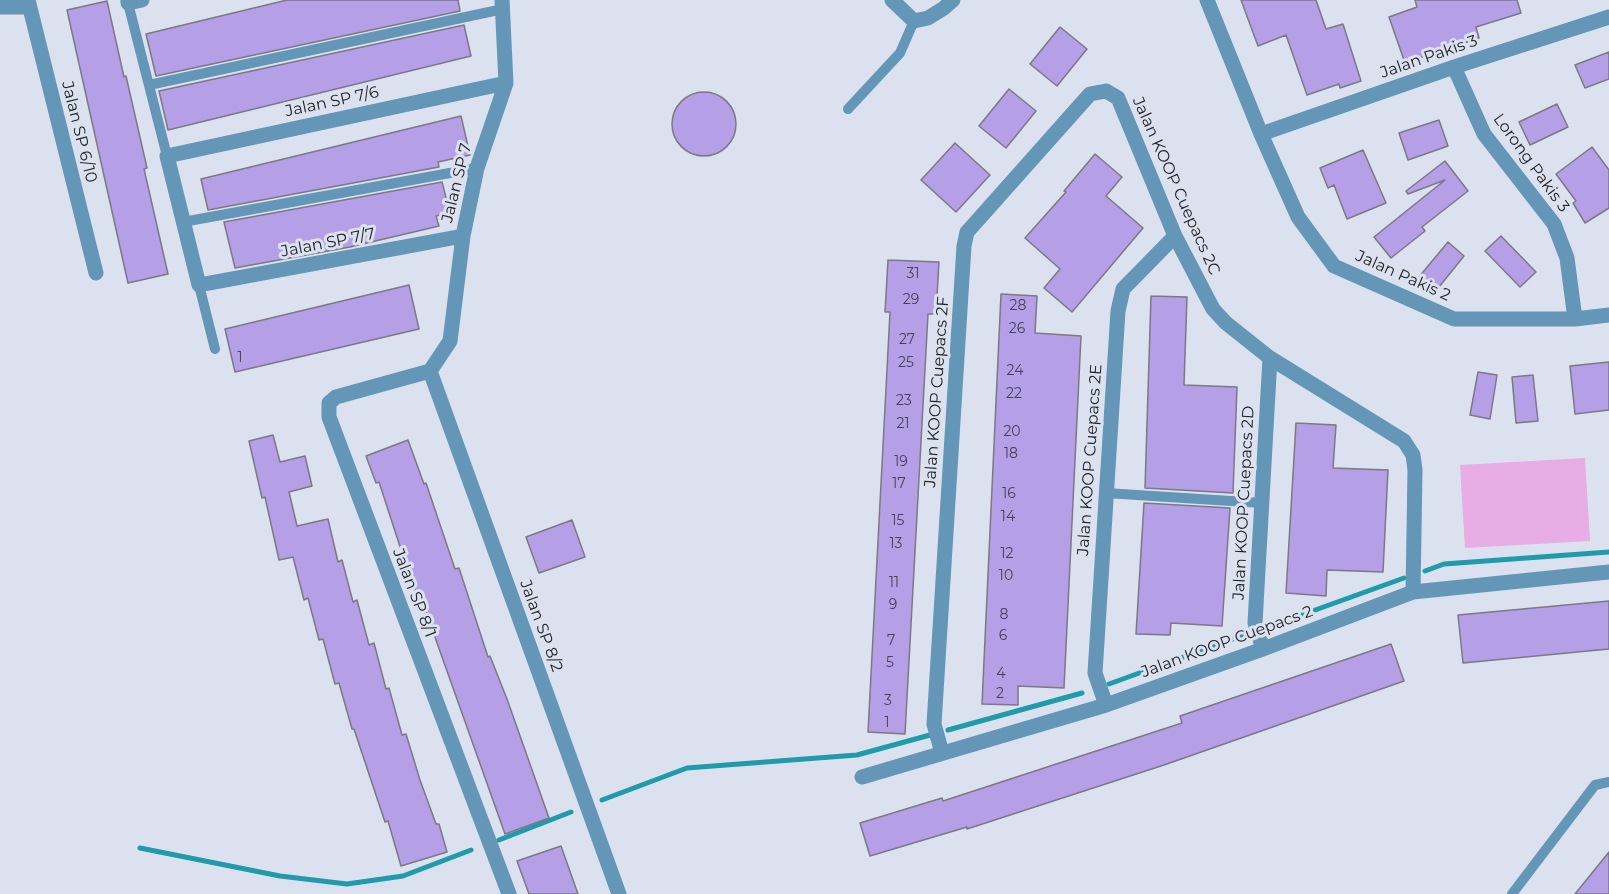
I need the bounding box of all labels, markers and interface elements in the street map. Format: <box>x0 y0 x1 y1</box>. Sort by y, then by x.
street label: Jalan Pakis 3 <box>1378 31 1480 83</box>
street label: Jalan SP 6/10 <box>57 79 101 185</box>
street label: Jalan SP 7/6 <box>283 83 381 121</box>
street label: Jalan KOOP Cuepacs 2C <box>1128 94 1224 278</box>
street label: Lorong Pakis 3 <box>1489 110 1573 216</box>
street label: Jalan SP 7 <box>438 141 476 225</box>
street label: Jalan SP 7/7 <box>279 224 377 262</box>
street label: Jalan Pakis 2 <box>1353 247 1453 305</box>
house number: 31 <box>907 266 919 282</box>
house number: 29 <box>903 292 919 308</box>
street label: Jalan KOOP Cuepacs 2F <box>921 296 953 488</box>
house number: 28 <box>1010 298 1026 314</box>
house number: 26 <box>1009 321 1025 337</box>
house number: 27 <box>899 332 915 348</box>
house number: 1 <box>237 350 243 366</box>
house number: 25 <box>898 355 914 371</box>
house number: 24 <box>1007 363 1023 379</box>
street label: Jalan KOOP Cuepacs 2E <box>1074 364 1106 556</box>
house number: 22 <box>1006 386 1022 402</box>
house number: 23 <box>896 393 912 409</box>
street label: Jalan KOOP Cuepacs 2D <box>1229 405 1259 601</box>
house number: 21 <box>896 416 910 432</box>
house number: 20 <box>1003 424 1021 440</box>
house number: 18 <box>1004 446 1018 462</box>
house number: 19 <box>894 454 908 470</box>
house number: 17 <box>892 476 906 492</box>
house number: 16 <box>1002 486 1016 502</box>
house number: 14 <box>1001 509 1015 525</box>
house number: 15 <box>892 513 904 529</box>
house number: 13 <box>890 536 902 552</box>
street label: Jalan SP 8/1 <box>388 546 440 640</box>
house number: 12 <box>1000 546 1014 562</box>
house number: 10 <box>999 568 1013 584</box>
house number: 11 <box>889 575 899 591</box>
street label: Jalan SP 8/2 <box>515 577 567 675</box>
house number: 9 <box>889 597 897 613</box>
street label: Jalan KOOP Cuepacs 2 <box>1139 602 1315 682</box>
house number: 8 <box>1000 607 1008 623</box>
house number: 6 <box>999 628 1007 644</box>
house number: 7 <box>887 633 895 649</box>
house number: 5 <box>886 655 894 671</box>
house number: 4 <box>996 666 1006 682</box>
house number: 2 <box>996 686 1004 702</box>
house number: 3 <box>884 693 892 709</box>
house number: 1 <box>884 715 890 731</box>

